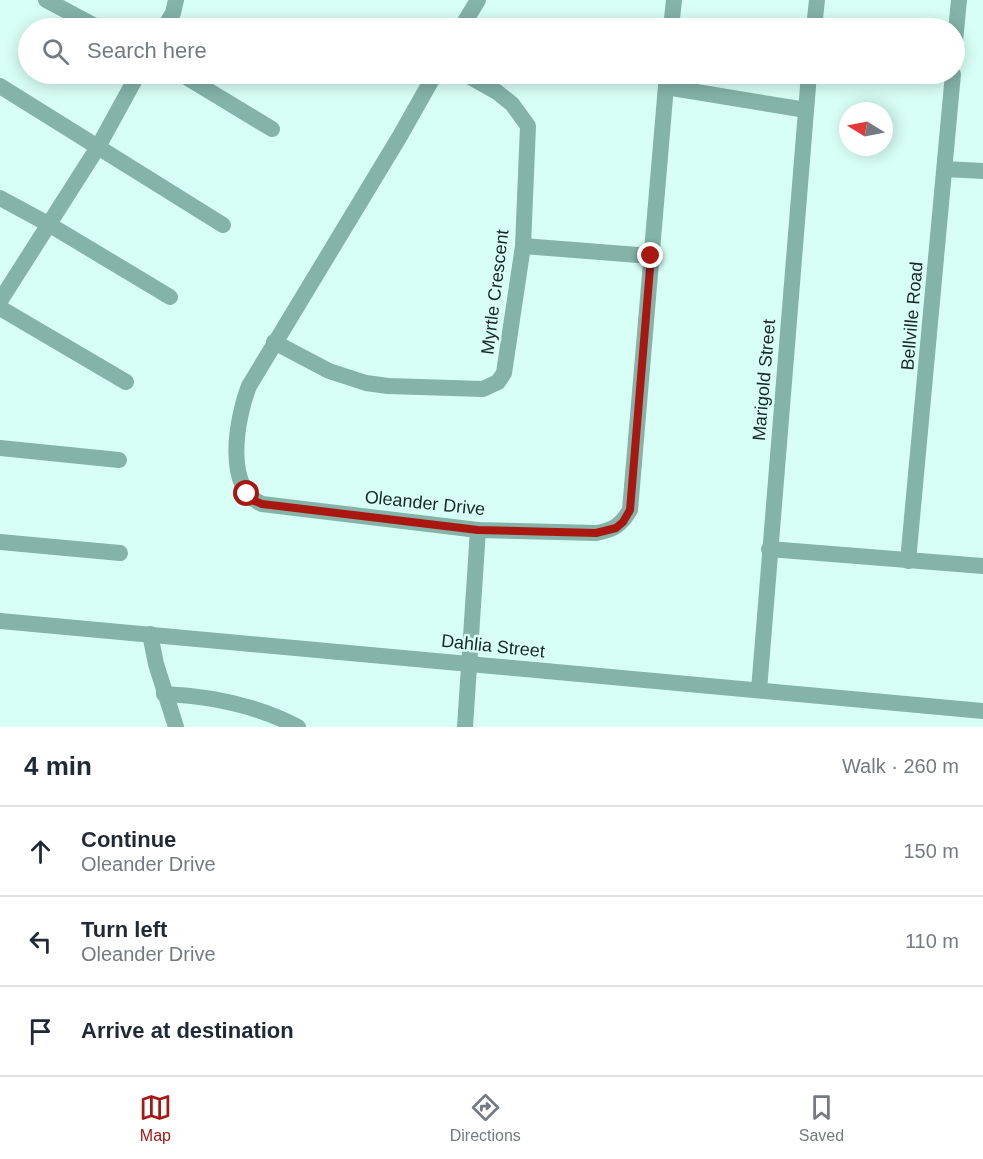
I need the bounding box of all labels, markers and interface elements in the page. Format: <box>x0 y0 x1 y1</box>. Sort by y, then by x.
search box <box>18 18 965 84</box>
icon: search <box>39 35 72 68</box>
text: Search here <box>87 38 207 63</box>
north arrow <box>839 102 893 156</box>
street label: Myrtle Crescent <box>477 228 513 356</box>
route end <box>637 242 663 268</box>
street label: Bellville Road <box>897 261 927 371</box>
street label: Marigold Street <box>749 318 779 442</box>
route start <box>233 480 259 506</box>
street label: Oleander Drive <box>364 487 486 519</box>
street label: Dahlia Street <box>440 631 546 661</box>
text: 4 min <box>24 751 92 781</box>
text: Walk · 260 m <box>842 755 959 777</box>
text: Continue <box>81 827 176 852</box>
icon: ahead <box>24 835 57 868</box>
text: 150 m <box>903 840 959 862</box>
text: Oleander Drive <box>81 853 216 875</box>
text: Turn left <box>81 917 167 942</box>
icon: left <box>24 925 57 958</box>
text: 110 m <box>905 930 959 952</box>
text: Oleander Drive <box>81 943 216 965</box>
icon: arrive <box>24 1015 57 1048</box>
text: Arrive at destination <box>81 1018 294 1043</box>
tab: Map <box>139 1091 172 1145</box>
tab: Directions <box>450 1091 521 1145</box>
tab: Saved <box>799 1091 844 1145</box>

